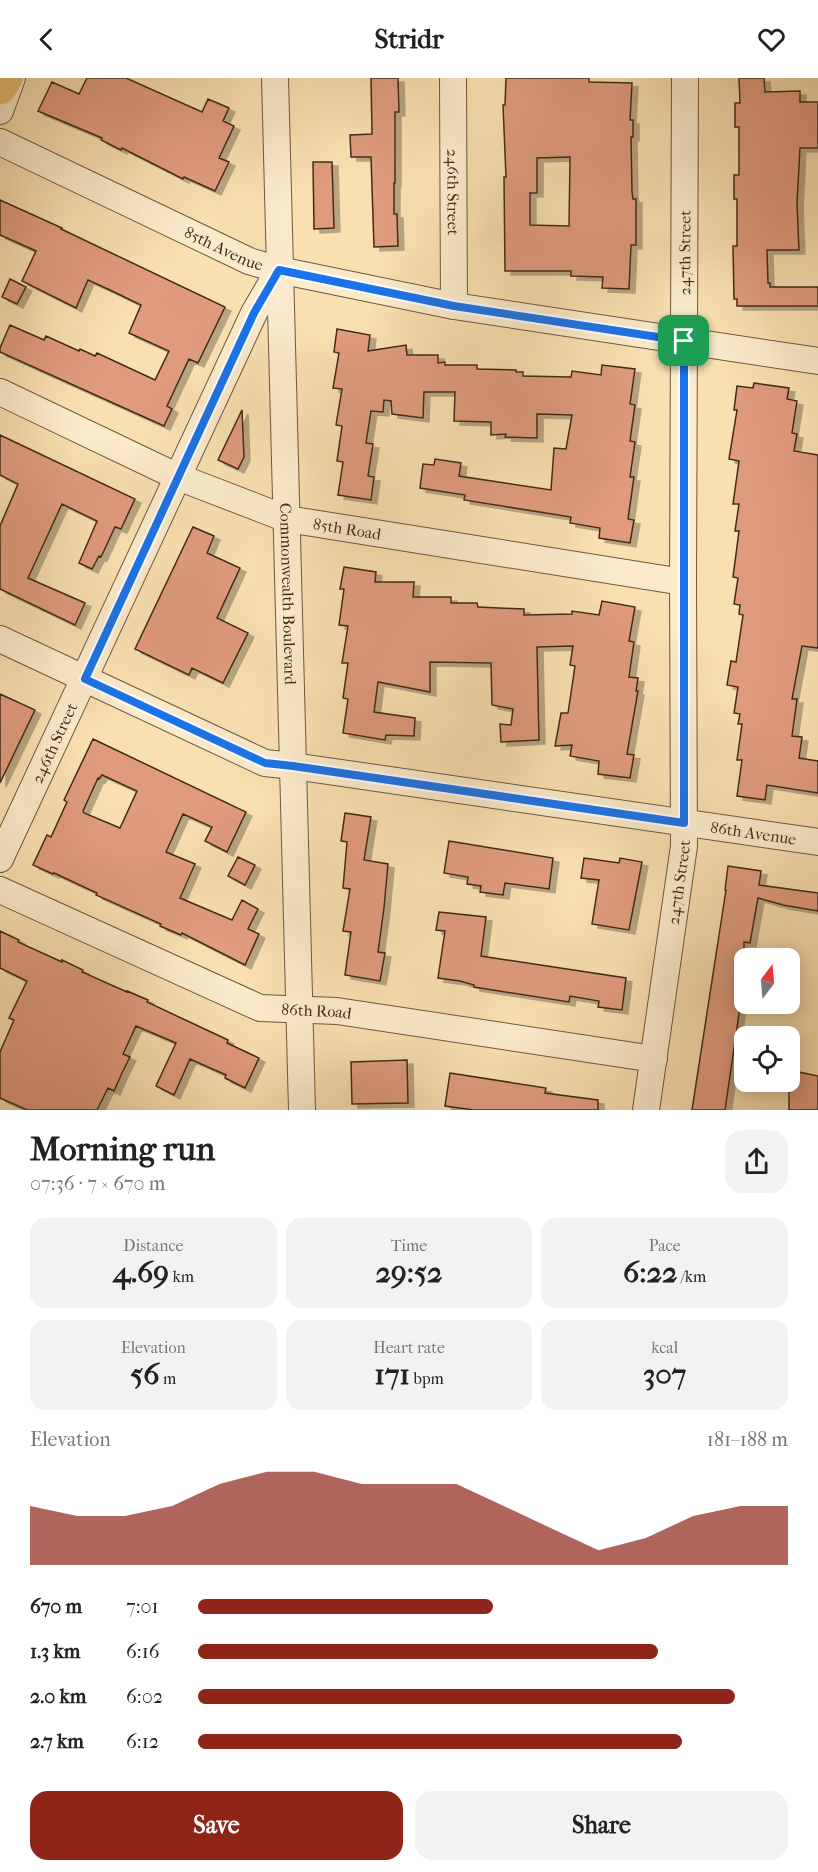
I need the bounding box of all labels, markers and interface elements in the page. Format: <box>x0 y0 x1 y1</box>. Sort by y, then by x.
icon: back <box>30 23 63 56</box>
text: Stridr <box>374 23 444 55</box>
icon: heart <box>755 23 788 56</box>
street label: 246th Street <box>444 149 463 236</box>
street label: 247th Street <box>675 210 694 295</box>
street label: 85th Avenue <box>181 222 266 274</box>
pin <box>658 315 709 366</box>
icon: arrive <box>667 324 700 357</box>
street label: Commonwealth Boulevard <box>277 503 300 685</box>
street label: 85th Road <box>312 514 383 543</box>
street label: 246th Street <box>27 699 81 786</box>
street label: 86th Avenue <box>709 817 798 848</box>
street label: 247th Street <box>663 840 693 926</box>
north arrow <box>734 948 800 1014</box>
map controls <box>734 948 800 1092</box>
street label: 86th Road <box>281 999 353 1023</box>
button: locate <box>734 1026 800 1092</box>
text: Morning run <box>30 1130 215 1169</box>
button: share <box>725 1130 788 1193</box>
text: 07:36 · 7 × 670 m <box>30 1172 165 1195</box>
text: Distance <box>123 1236 183 1255</box>
text: Time <box>391 1236 427 1255</box>
text: Pace <box>649 1236 681 1255</box>
text: 4.69 <box>113 1255 169 1290</box>
text: 29:52 <box>376 1255 442 1290</box>
text: 6:22 <box>623 1255 677 1290</box>
text: km <box>169 1267 194 1286</box>
text: /km <box>677 1267 706 1286</box>
text: Elevation <box>121 1338 186 1357</box>
text: Heart rate <box>373 1338 445 1357</box>
text: kcal <box>651 1338 678 1357</box>
text: 56 <box>130 1357 160 1392</box>
text: 171 <box>374 1357 410 1392</box>
text: 307 <box>643 1357 686 1392</box>
text: m <box>160 1369 176 1388</box>
text: bpm <box>410 1369 444 1388</box>
text: Elevation <box>30 1428 111 1451</box>
text: 181–188 m <box>707 1428 788 1451</box>
text: 670 m <box>30 1595 82 1618</box>
text: 7:01 <box>126 1595 159 1618</box>
text: 1.3 km <box>30 1640 80 1663</box>
text: 6:16 <box>126 1640 160 1663</box>
text: 2.0 km <box>30 1685 86 1708</box>
text: 6:02 <box>126 1685 163 1708</box>
text: 2.7 km <box>30 1730 84 1753</box>
text: 6:12 <box>126 1730 159 1753</box>
button: Save <box>30 1791 403 1860</box>
button: Share <box>415 1791 788 1860</box>

